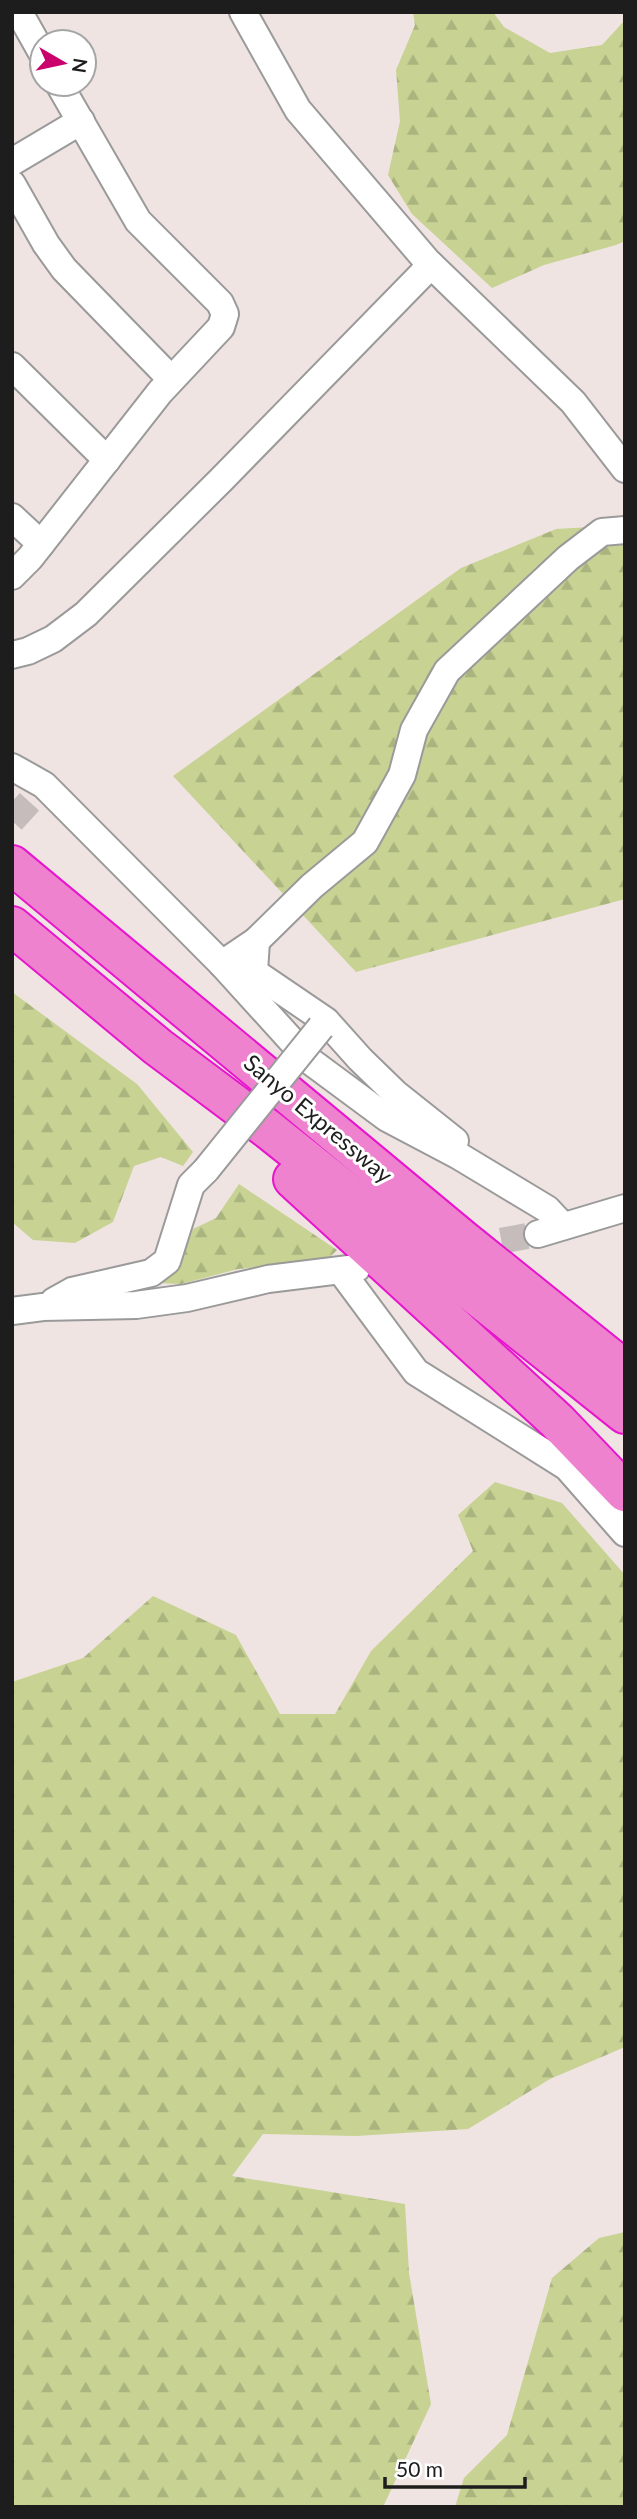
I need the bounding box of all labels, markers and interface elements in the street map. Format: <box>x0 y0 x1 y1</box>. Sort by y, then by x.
north arrow <box>28 28 98 98</box>
text: N <box>68 57 93 75</box>
street label: Sanyo Expressway <box>239 1048 399 1189</box>
scale bar <box>385 2446 525 2490</box>
text: 50 m <box>396 2456 443 2481</box>

